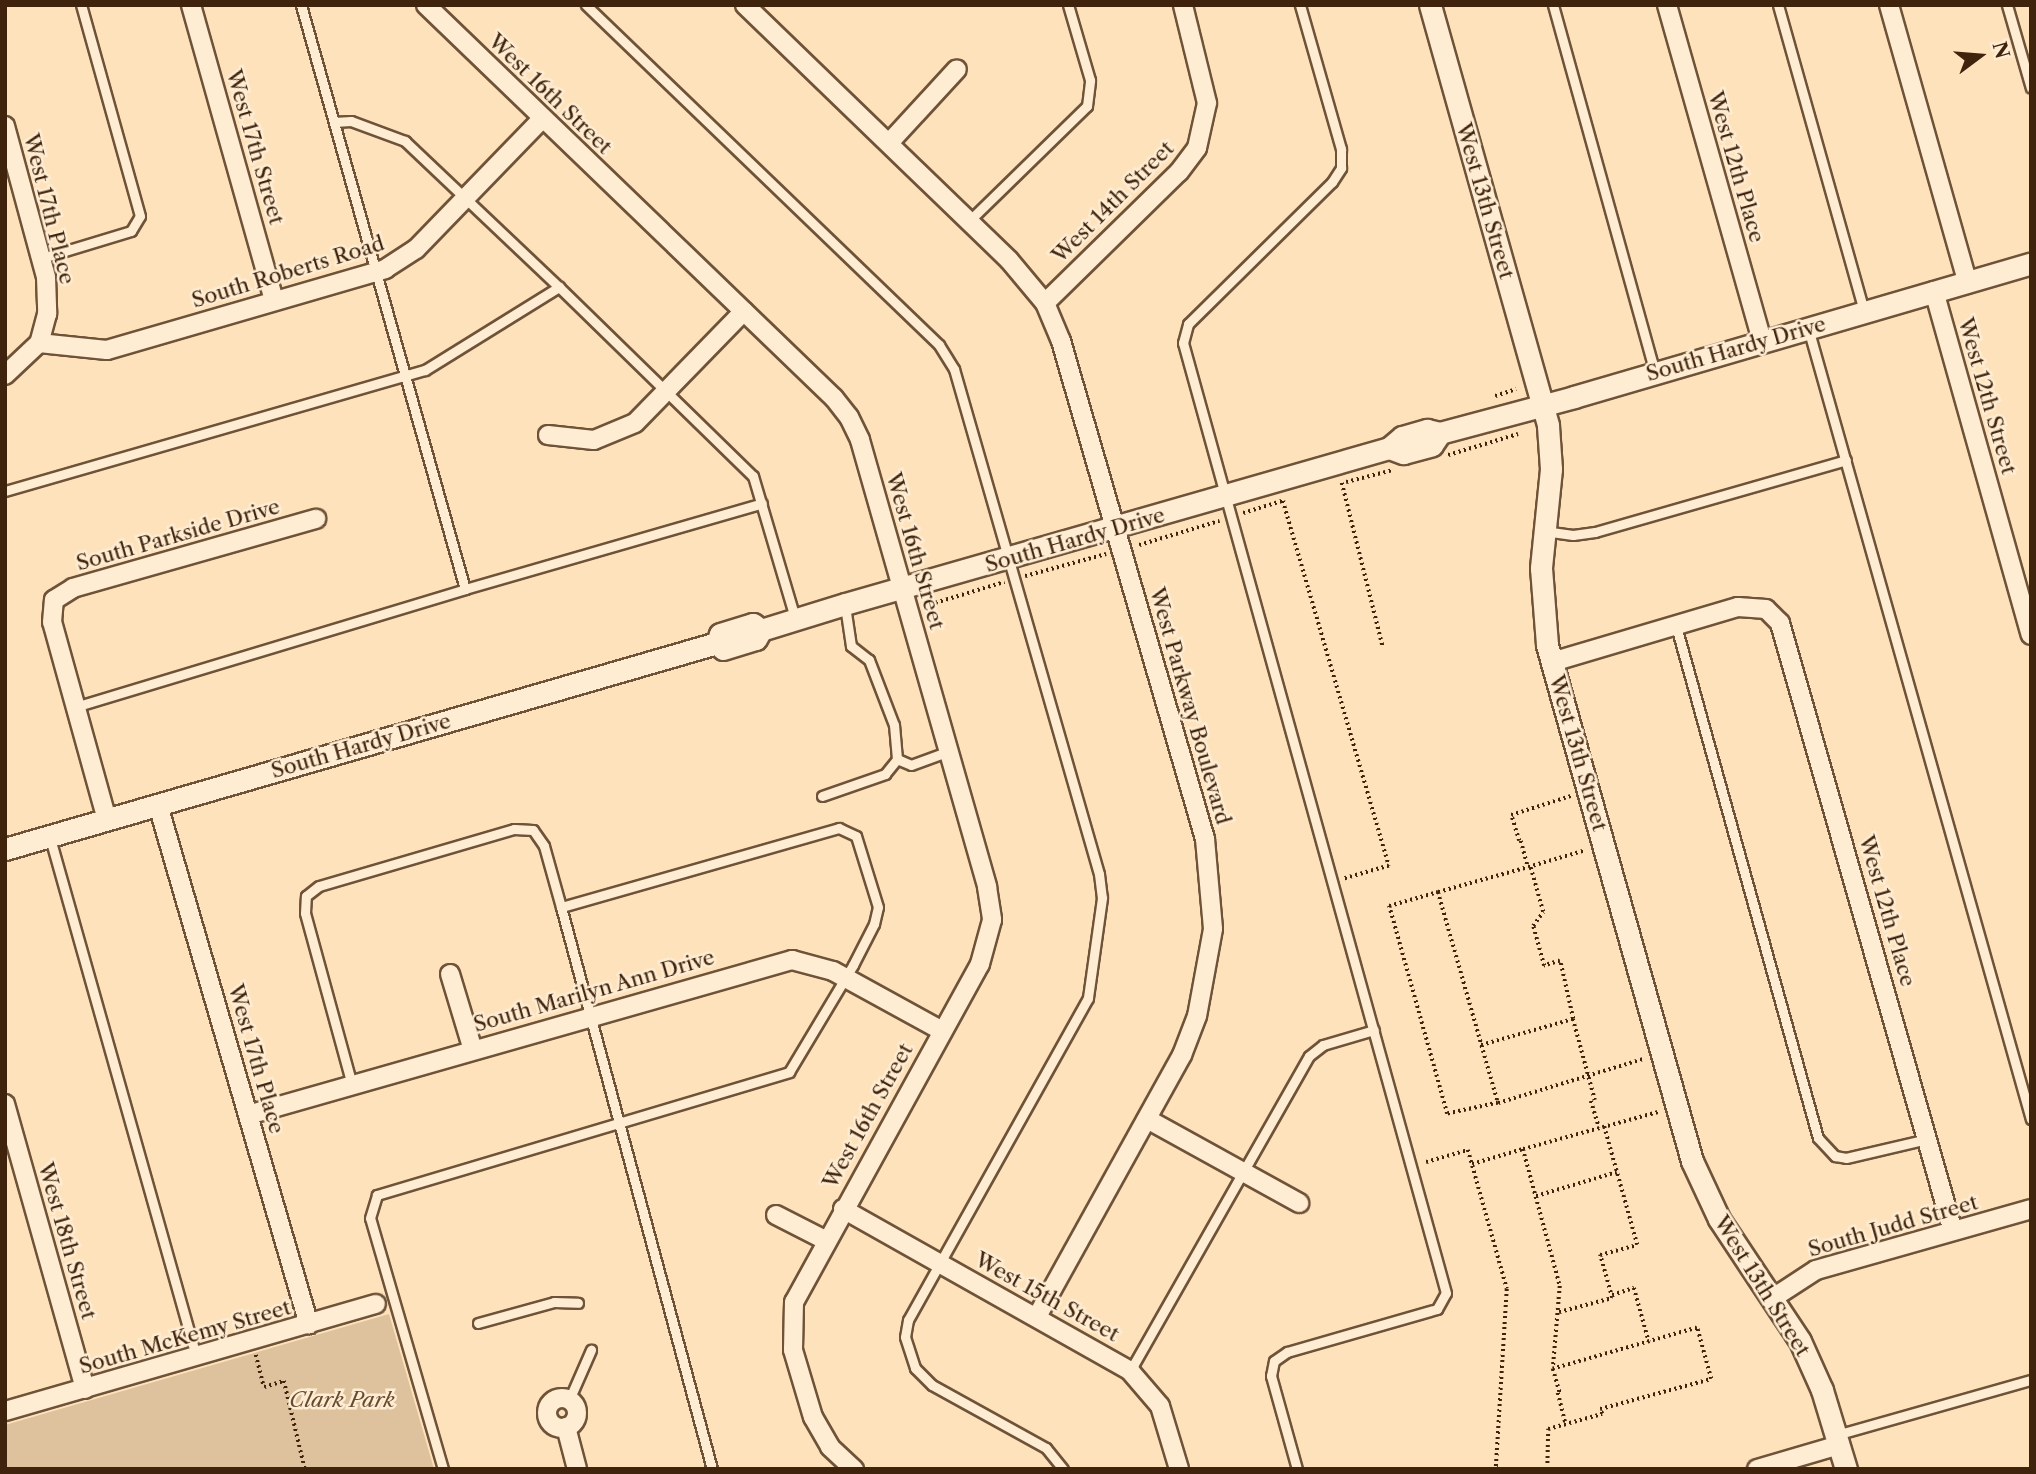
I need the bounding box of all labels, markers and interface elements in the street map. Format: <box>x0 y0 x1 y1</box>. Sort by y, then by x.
north arrow <box>1945 21 2015 91</box>
street label: West 16th Street <box>483 29 617 159</box>
text: N <box>1987 39 2014 61</box>
street label: West 17th Street <box>221 67 289 227</box>
street label: West 12th Place <box>1702 89 1770 245</box>
street label: West 13th Street <box>1451 120 1519 282</box>
street label: West 17th Place <box>18 131 80 287</box>
street label: West 14th Street <box>1047 136 1179 268</box>
street label: South Roberts Road <box>189 231 387 313</box>
street label: South Hardy Drive <box>1643 311 1829 387</box>
street label: West 12th Street <box>1953 315 2021 477</box>
street label: West 16th Street <box>881 470 949 632</box>
street label: South Parkside Drive <box>73 494 283 576</box>
street label: South Hardy Drive <box>982 502 1168 578</box>
street label: West Parkway Boulevard <box>1144 584 1236 828</box>
street label: West 13th Street <box>1544 672 1612 834</box>
street label: South Hardy Drive <box>268 708 454 784</box>
street label: West 12th Place <box>1853 833 1921 989</box>
street label: South Marilyn Ann Drive <box>470 944 718 1038</box>
street label: West 17th Place <box>223 981 289 1137</box>
street label: West 16th Street <box>818 1039 918 1193</box>
street label: West 18th Street <box>33 1160 101 1322</box>
street label: South Judd Street <box>1805 1190 1981 1262</box>
street label: West 13th Street <box>1709 1211 1815 1361</box>
street label: West 15th Street <box>971 1247 1123 1347</box>
street label: South McKemy Street <box>76 1295 294 1379</box>
park label: Clark Park <box>289 1387 395 1413</box>

